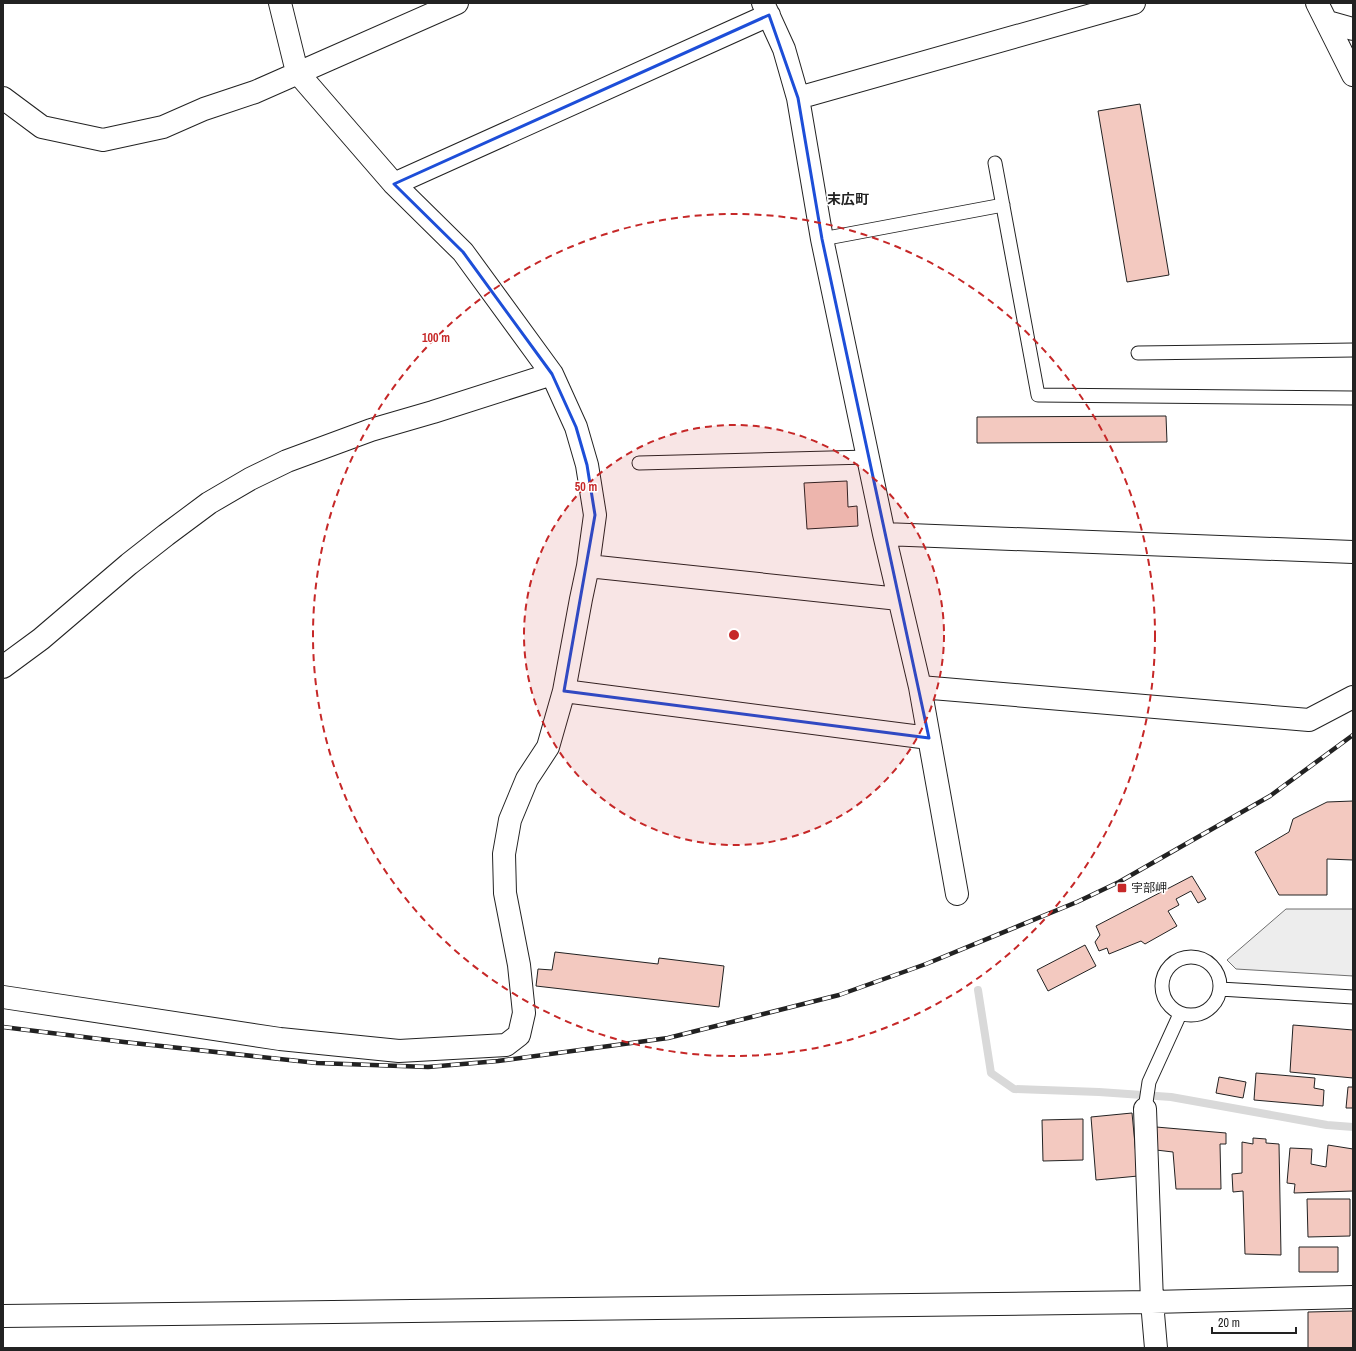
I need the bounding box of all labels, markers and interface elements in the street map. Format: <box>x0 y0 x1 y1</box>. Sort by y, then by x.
district label: 末広町 <box>827 190 869 208</box>
text: 100 m <box>422 330 450 346</box>
text: 50 m <box>575 479 597 495</box>
centre of rings <box>727 628 741 642</box>
place label: 宇部岬 <box>1131 880 1167 896</box>
marker: 宇部岬 <box>1116 882 1128 894</box>
scale bar <box>1212 1309 1296 1335</box>
text: 20 m <box>1218 1315 1240 1331</box>

